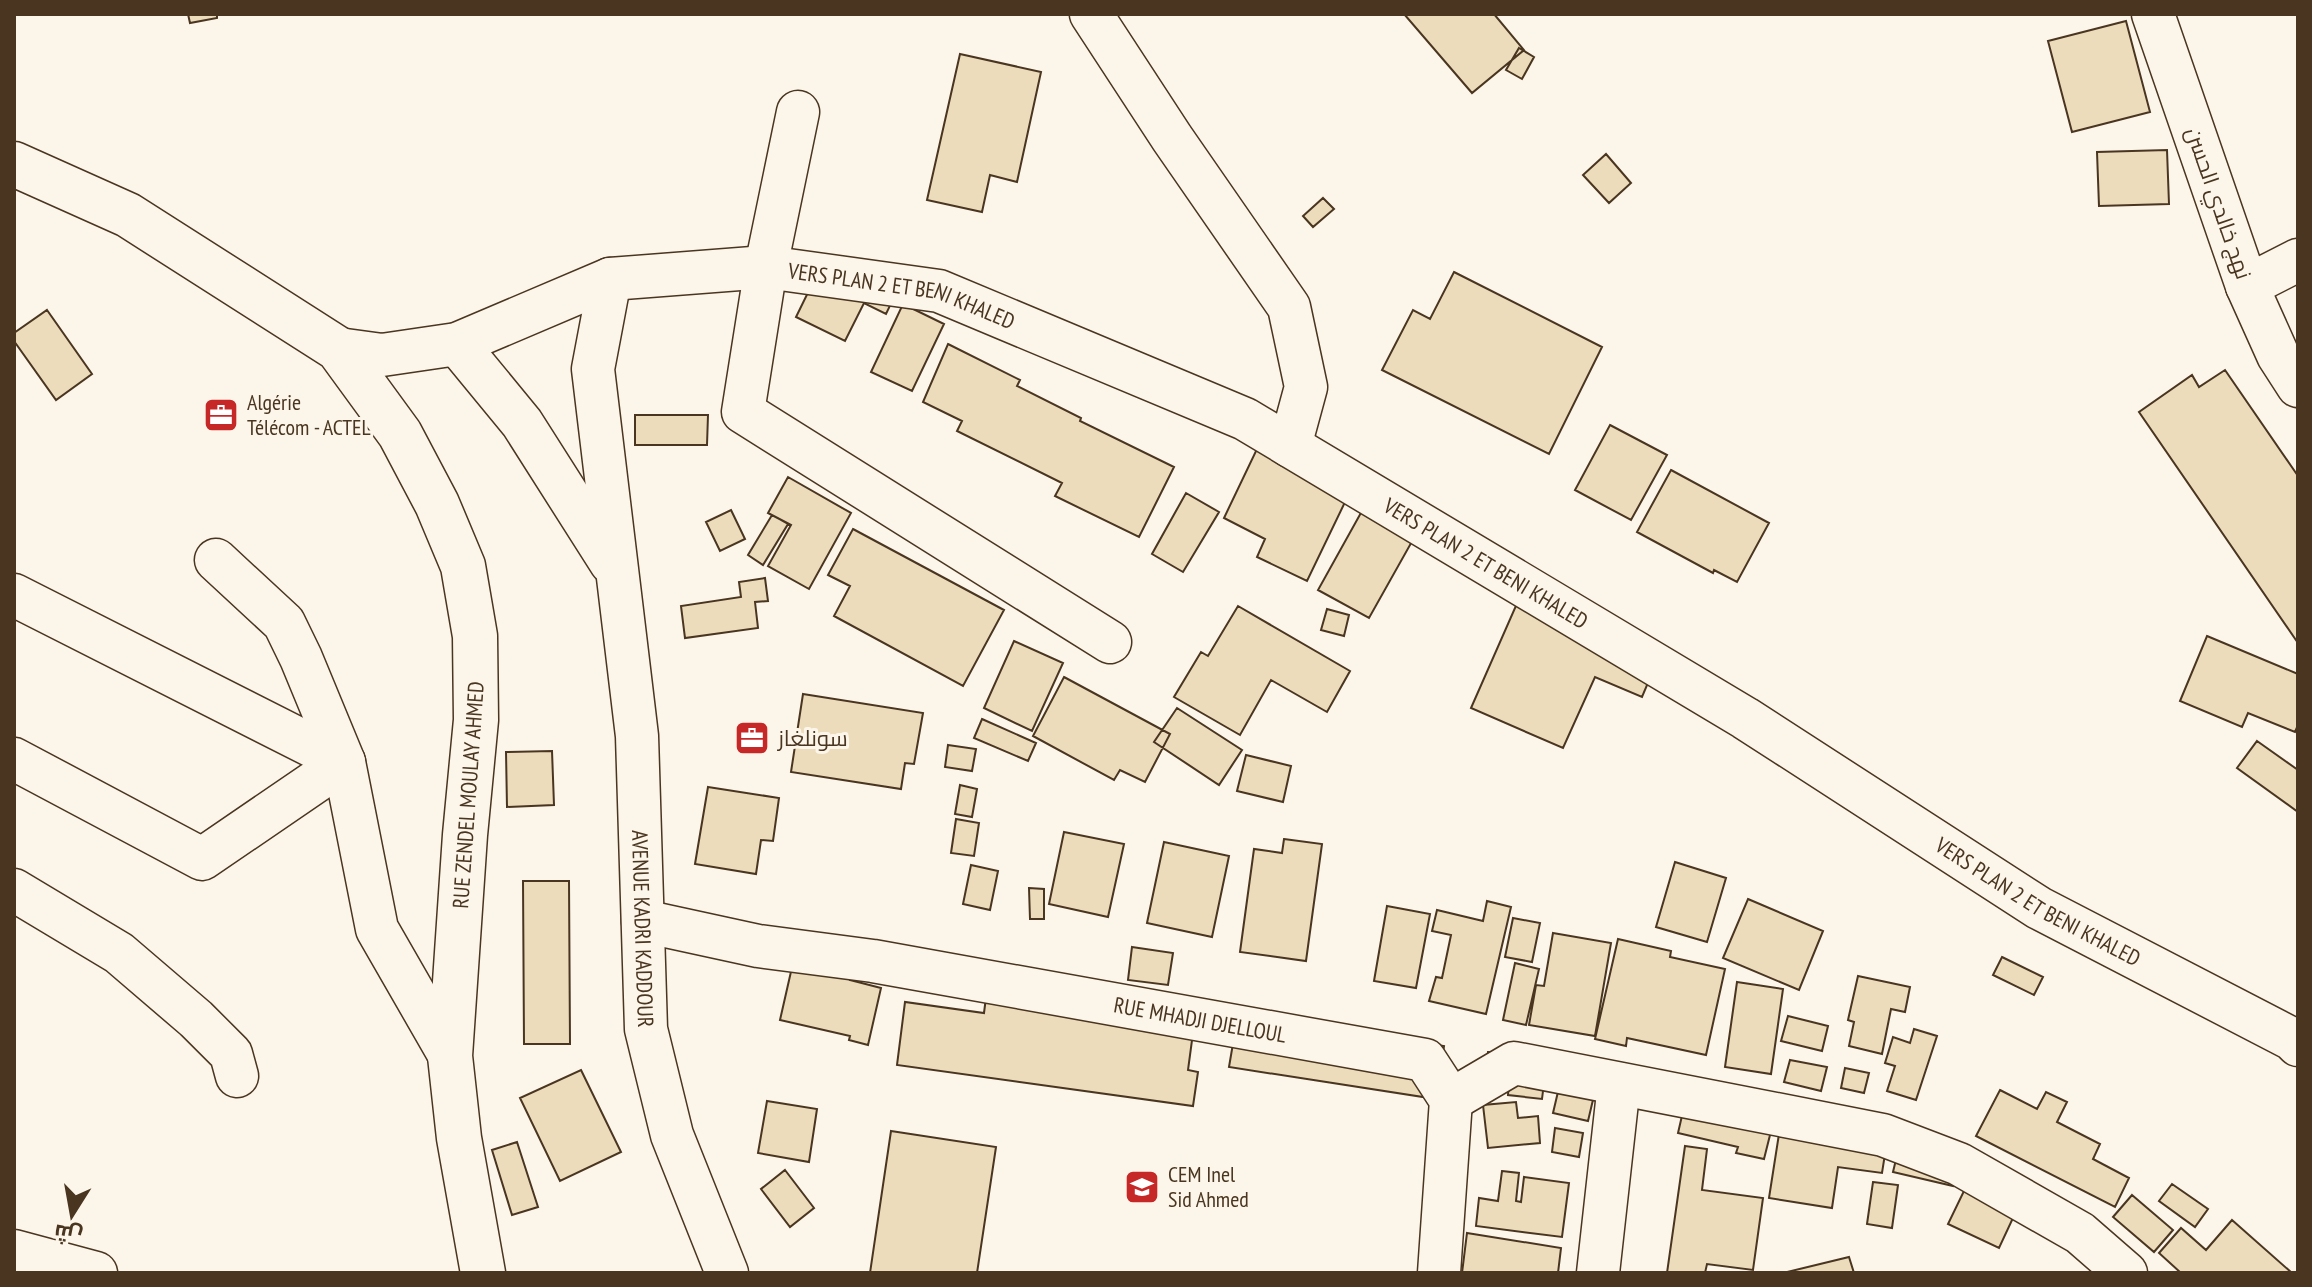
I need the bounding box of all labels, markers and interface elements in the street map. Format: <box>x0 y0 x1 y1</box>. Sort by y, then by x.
street label: نهج خالدي الحسن <box>2177 123 2258 284</box>
street label: VERS PLAN 2 ET BENI KHALED <box>785 256 1019 335</box>
place label: Algérie Télécom - ACTEL <box>247 388 371 441</box>
office icon: Algérie Télécom - ACTEL <box>202 396 240 434</box>
street label: VERS PLAN 2 ET BENI KHALED <box>1378 491 1593 635</box>
street label: RUE ZENDEL MOULAY AHMED <box>446 681 490 909</box>
office icon: سونلغاز <box>733 719 771 757</box>
place label: سونلغاز <box>776 724 848 752</box>
street label: AVENUE KADRI KADDOUR <box>626 830 660 1028</box>
street label: VERS PLAN 2 ET BENI KHALED <box>1929 830 2145 972</box>
street label: RUE MHADJI DJELLOUL <box>1112 990 1289 1049</box>
place label: CEM Inel Sid Ahmed <box>1168 1160 1249 1213</box>
school or university icon: CEM Inel Sid Ahmed <box>1123 1168 1161 1206</box>
north arrow <box>32 1175 112 1255</box>
text: ش <box>52 1218 85 1251</box>

